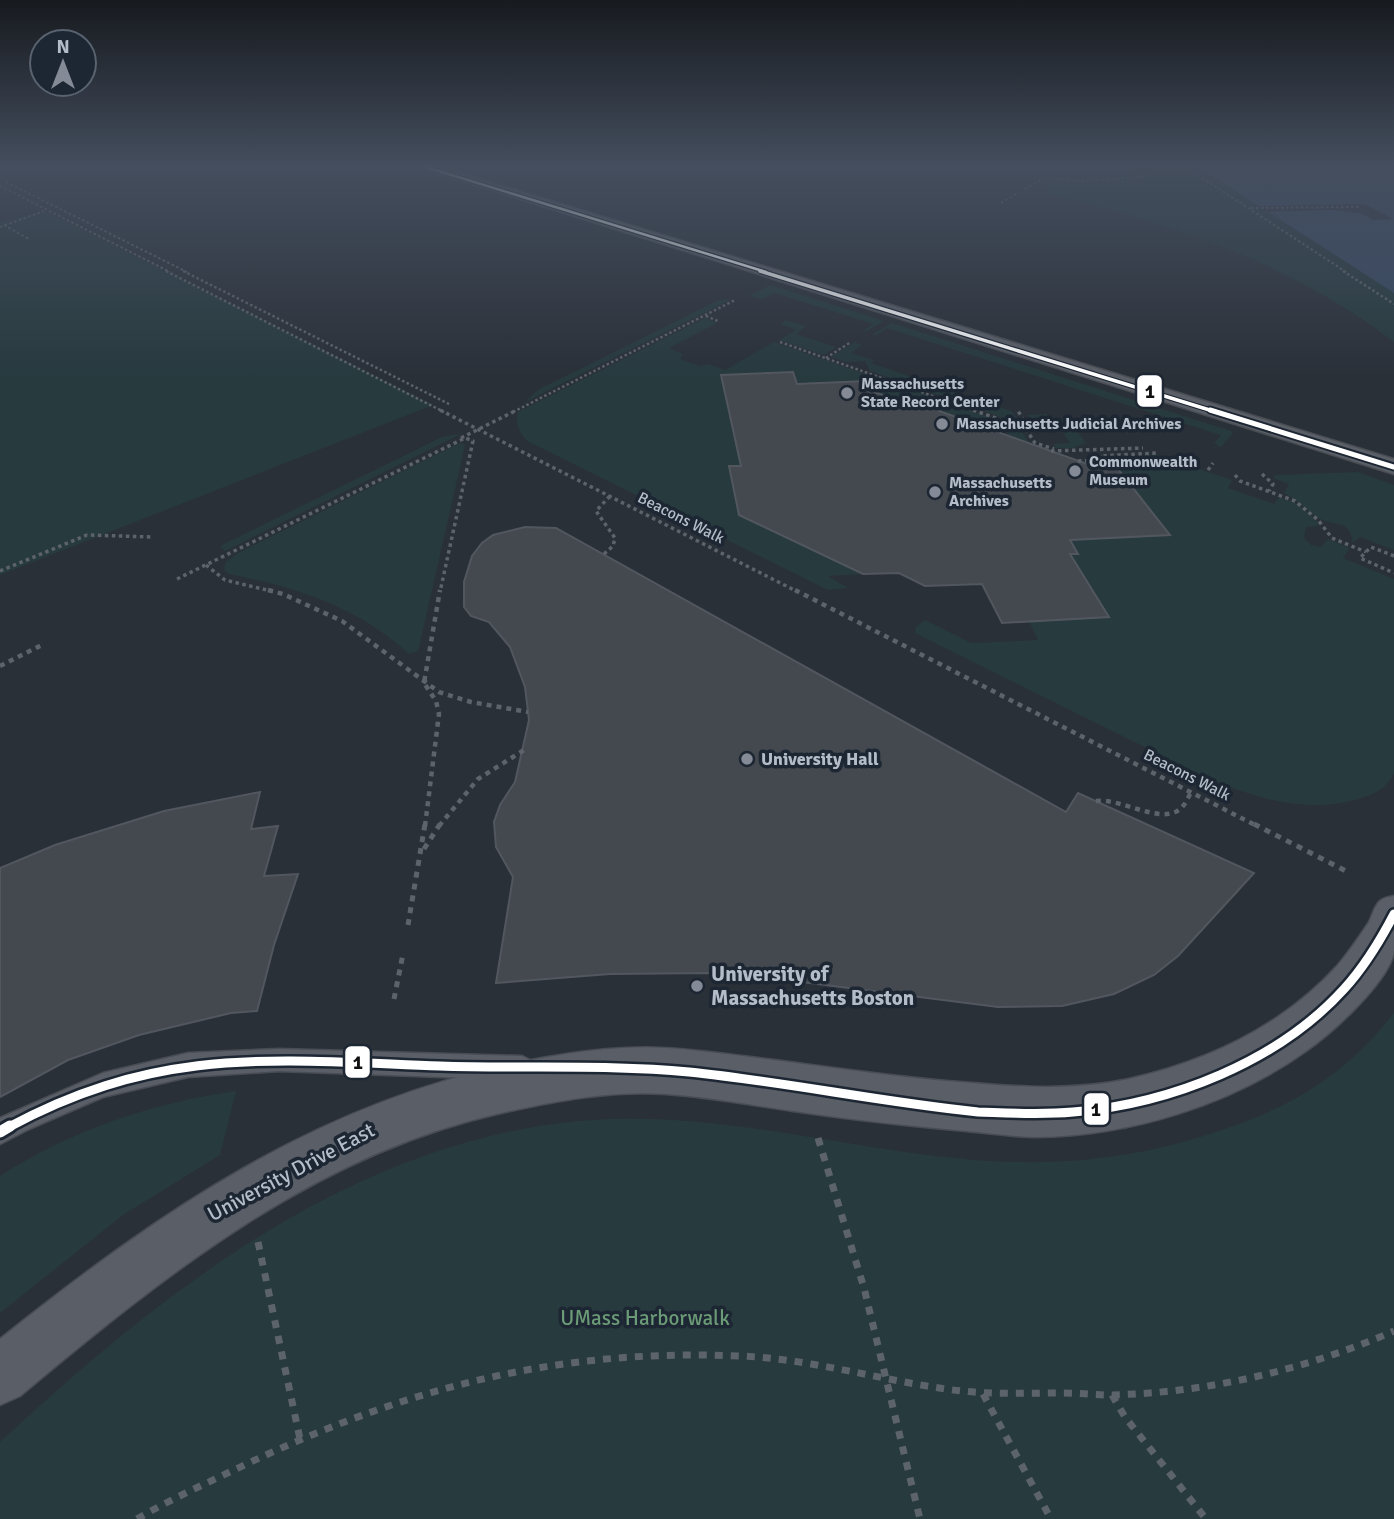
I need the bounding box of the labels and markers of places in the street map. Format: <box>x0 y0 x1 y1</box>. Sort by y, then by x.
place label: Massachusetts State Record Center <box>861 374 1000 412</box>
marker: Massachusetts State Record Center <box>839 385 855 401</box>
place label: Massachusetts Judicial Archives <box>956 414 1181 434</box>
marker: Massachusetts Judicial Archives <box>934 416 950 432</box>
place label: Commonwealth Museum <box>1089 452 1198 490</box>
marker: Commonwealth Museum <box>1067 463 1083 479</box>
place label: Massachusetts Archives <box>949 473 1052 511</box>
marker: Massachusetts Archives <box>927 484 943 500</box>
place label: University Hall <box>761 748 879 770</box>
marker: University Hall <box>739 751 755 767</box>
place label: University of Massachusetts Boston <box>711 961 914 1011</box>
marker: University of Massachusetts Boston <box>689 978 705 994</box>

